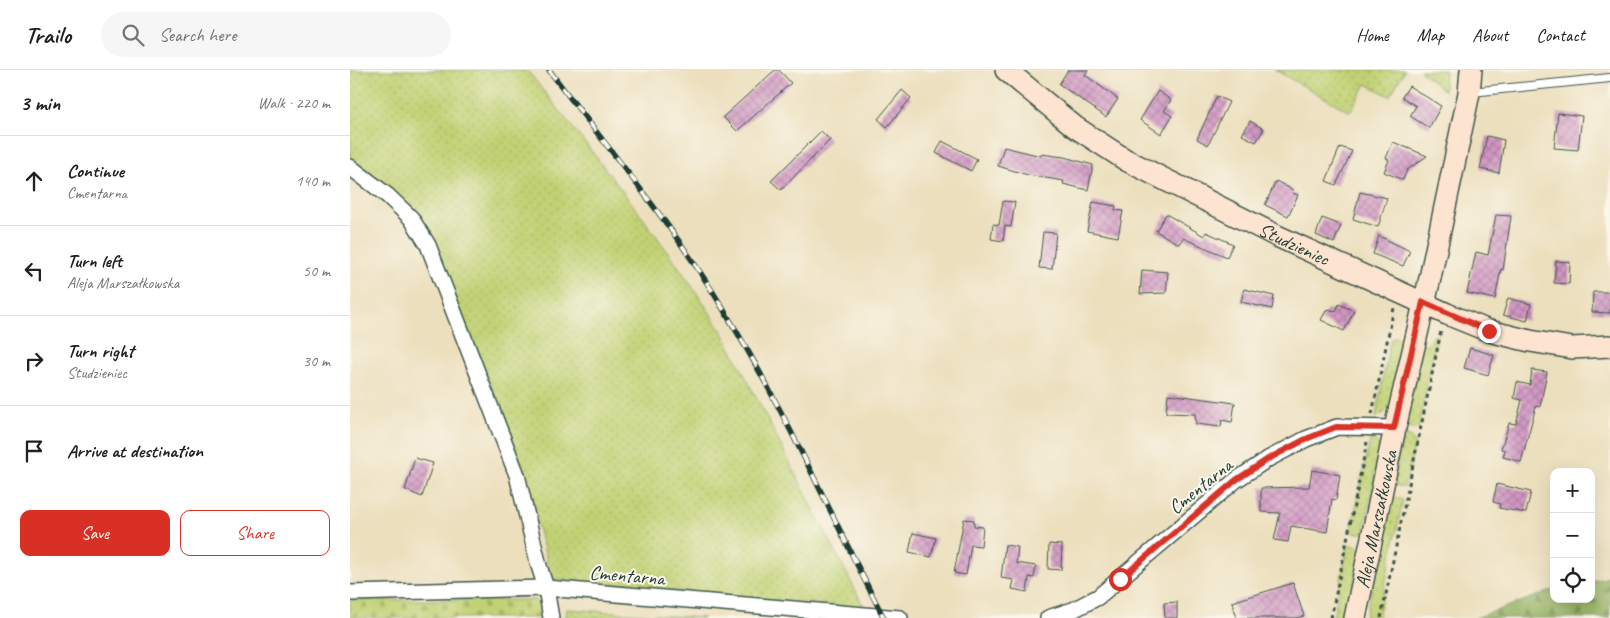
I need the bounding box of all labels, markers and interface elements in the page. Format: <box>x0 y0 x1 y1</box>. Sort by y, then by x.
search box <box>101 12 451 57</box>
text: Trailo <box>25 20 71 50</box>
icon: search <box>119 21 147 49</box>
text: Search here <box>159 23 236 47</box>
text: Home <box>1356 24 1389 46</box>
text: Map <box>1417 24 1444 46</box>
text: About <box>1472 24 1508 46</box>
text: Contact <box>1536 24 1585 46</box>
text: 3 min <box>20 90 60 116</box>
text: Walk · 220 m <box>258 93 330 113</box>
text: Continue <box>67 159 124 183</box>
icon: ahead <box>20 167 48 195</box>
text: 140 m <box>296 171 330 191</box>
text: Cmentarna <box>67 183 127 203</box>
street label: Studzieniec <box>1254 217 1334 272</box>
text: Turn left <box>67 249 122 273</box>
icon: left <box>20 257 48 285</box>
text: 50 m <box>303 261 330 281</box>
text: Aleja Marszałkowska <box>67 273 179 293</box>
route end <box>1478 320 1501 343</box>
text: Turn right <box>67 339 134 363</box>
icon: right <box>20 347 48 375</box>
text: 30 m <box>303 351 330 371</box>
text: Studzieniec <box>67 363 127 383</box>
icon: arrive <box>20 437 48 465</box>
text: Arrive at destination <box>67 439 203 463</box>
street label: Aleja Marszałkowska <box>1350 446 1403 590</box>
street label: Cmentarna <box>1163 452 1239 520</box>
map controls <box>1550 468 1595 603</box>
button: + <box>1550 468 1595 513</box>
button: Save <box>20 510 170 556</box>
button: Share <box>180 510 330 556</box>
button: − <box>1550 513 1595 558</box>
button: locate <box>1550 558 1595 603</box>
street label: Cmentarna <box>588 560 667 591</box>
route start <box>1109 568 1132 591</box>

